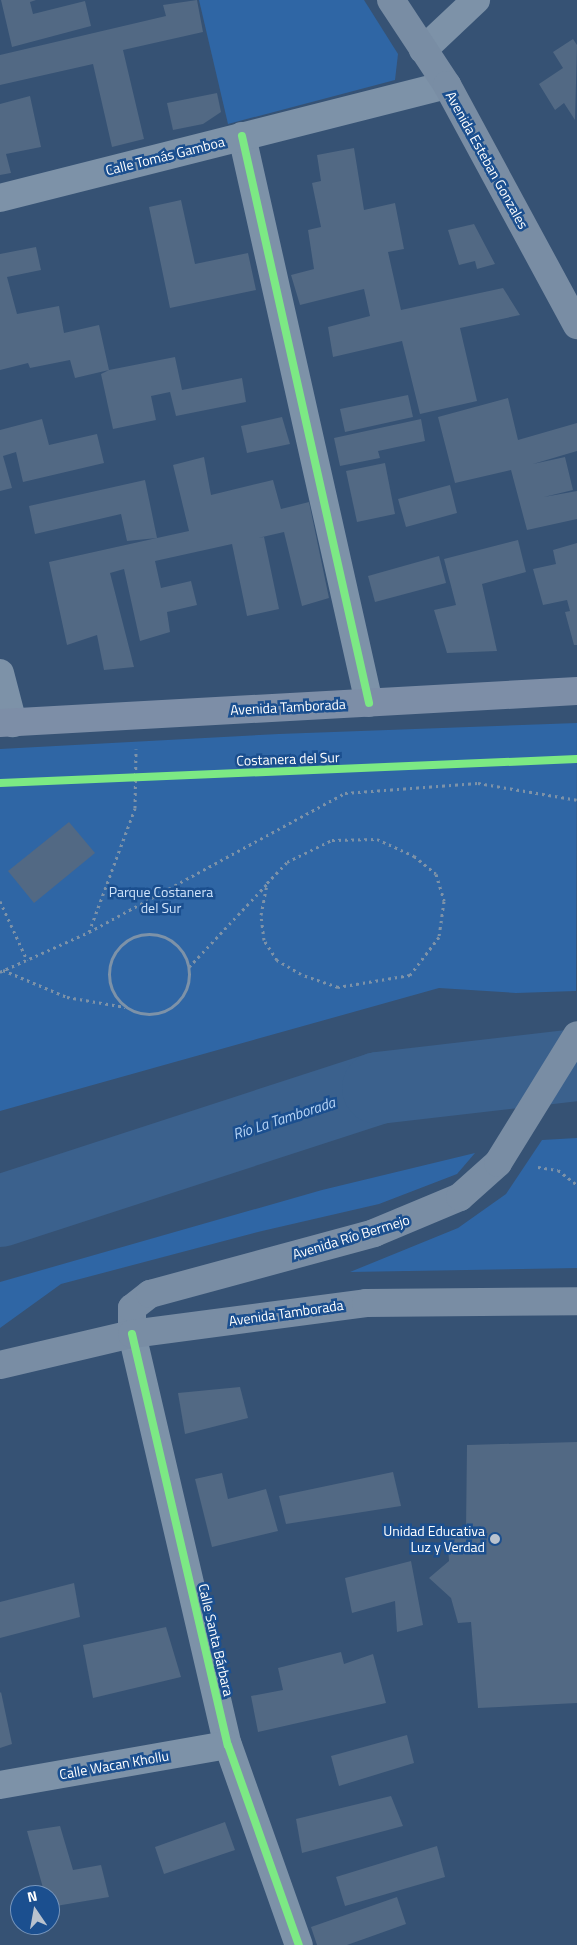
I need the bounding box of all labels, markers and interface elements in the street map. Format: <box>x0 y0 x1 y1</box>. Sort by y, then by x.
street label: Avenida Esteban Gonzales <box>442 88 532 232</box>
street label: Calle Tomás Gamboa <box>104 133 226 179</box>
street label: Avenida Tamborada <box>230 696 346 718</box>
street label: Costanera del Sur <box>236 749 340 769</box>
park label: Parque Costanera del Sur <box>109 884 213 916</box>
water label: Río La Tamborada <box>231 1093 337 1143</box>
street label: Avenida Río Bermejo <box>290 1211 412 1263</box>
street label: Avenida Tamborada <box>228 1297 344 1329</box>
place label: Unidad Educativa Luz y Verdad <box>383 1523 485 1555</box>
marker: Unidad Educativa Luz y Verdad <box>489 1533 501 1545</box>
street label: Calle Santa Bárbara <box>195 1582 237 1698</box>
street label: Calle Wacan Khollu <box>58 1747 170 1783</box>
north arrow <box>10 1885 60 1935</box>
text: N <box>25 1885 39 1907</box>

